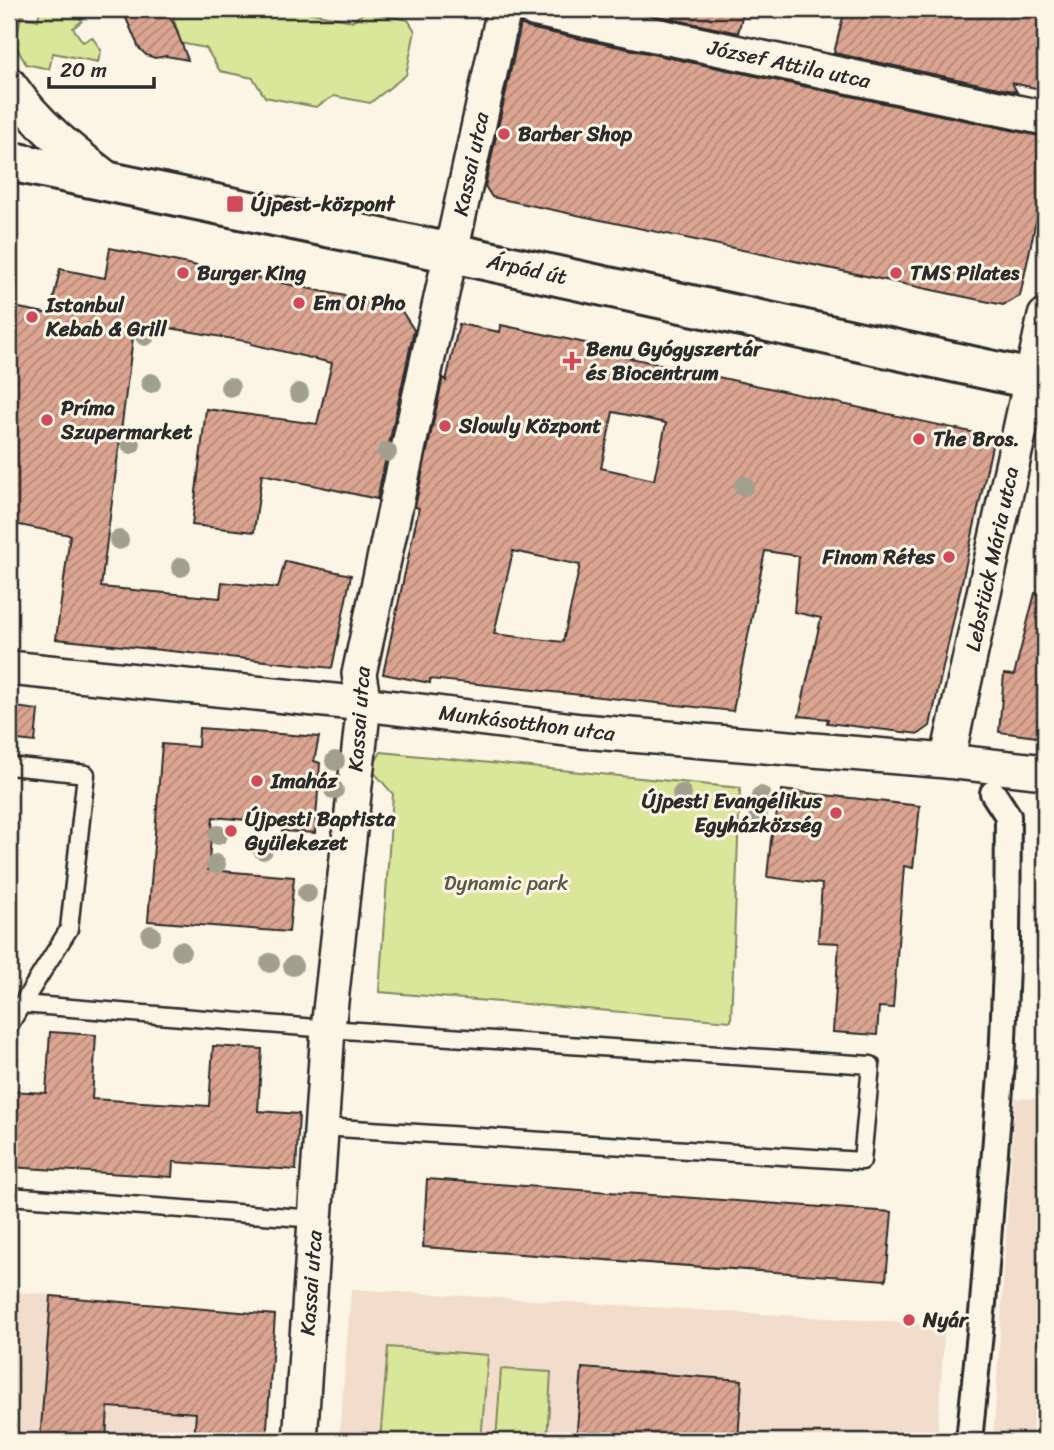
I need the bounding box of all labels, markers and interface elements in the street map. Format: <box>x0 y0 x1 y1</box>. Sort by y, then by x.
street label: József Attila utca <box>703 28 875 100</box>
scale bar <box>49 46 154 90</box>
text: 20 m <box>60 51 107 89</box>
street label: Kassai utca <box>441 108 501 219</box>
place label: Barber Shop <box>518 115 633 153</box>
marker: Barber Shop <box>496 126 512 142</box>
place label: Újpest-központ <box>251 185 396 223</box>
marker: Újpest-központ <box>225 194 245 214</box>
street label: Árpád út <box>482 242 571 296</box>
place label: Burger King <box>197 254 306 292</box>
place label: TMS Pilates <box>910 254 1020 292</box>
marker: Burger King <box>175 265 191 281</box>
marker: TMS Pilates <box>888 265 904 281</box>
place label: Em Oi Pho <box>313 284 406 322</box>
place label: Istanbul Kebab & Grill <box>45 286 168 348</box>
marker: Em Oi Pho <box>291 295 307 311</box>
marker: Istanbul Kebab & Grill <box>24 309 40 325</box>
place label: Benu Gyógyszertár és Biocentrum <box>585 330 763 392</box>
marker: Benu Gyógyszertár és Biocentrum <box>564 353 580 369</box>
place label: Príma Szupermarket <box>60 389 193 451</box>
place label: Slowly Központ <box>458 407 602 445</box>
marker: Príma Szupermarket <box>39 412 55 428</box>
marker: Slowly Központ <box>437 418 453 434</box>
place label: The Bros. <box>933 420 1020 458</box>
marker: The Bros. <box>911 431 927 447</box>
street label: Lebstück Mária utca <box>954 463 1030 655</box>
place label: Finom Rétes <box>821 538 936 576</box>
marker: Finom Rétes <box>941 549 957 565</box>
street label: Kassai utca <box>336 665 382 773</box>
street label: Munkásotthon utca <box>437 693 618 753</box>
place label: Imaház <box>270 762 339 800</box>
marker: Imaház <box>249 773 265 789</box>
place label: Újpesti Evangélikus Egyházközség <box>642 782 823 844</box>
place label: Újpesti Baptista Gyülekezet <box>244 800 397 862</box>
marker: Újpesti Evangélikus Egyházközség <box>828 805 844 821</box>
marker: Újpesti Baptista Gyülekezet <box>223 823 239 839</box>
park label: Dynamic park <box>444 864 569 902</box>
street label: Kassai utca <box>288 1229 334 1337</box>
place label: Nyár <box>922 1301 970 1339</box>
marker: Nyár <box>901 1312 917 1328</box>

